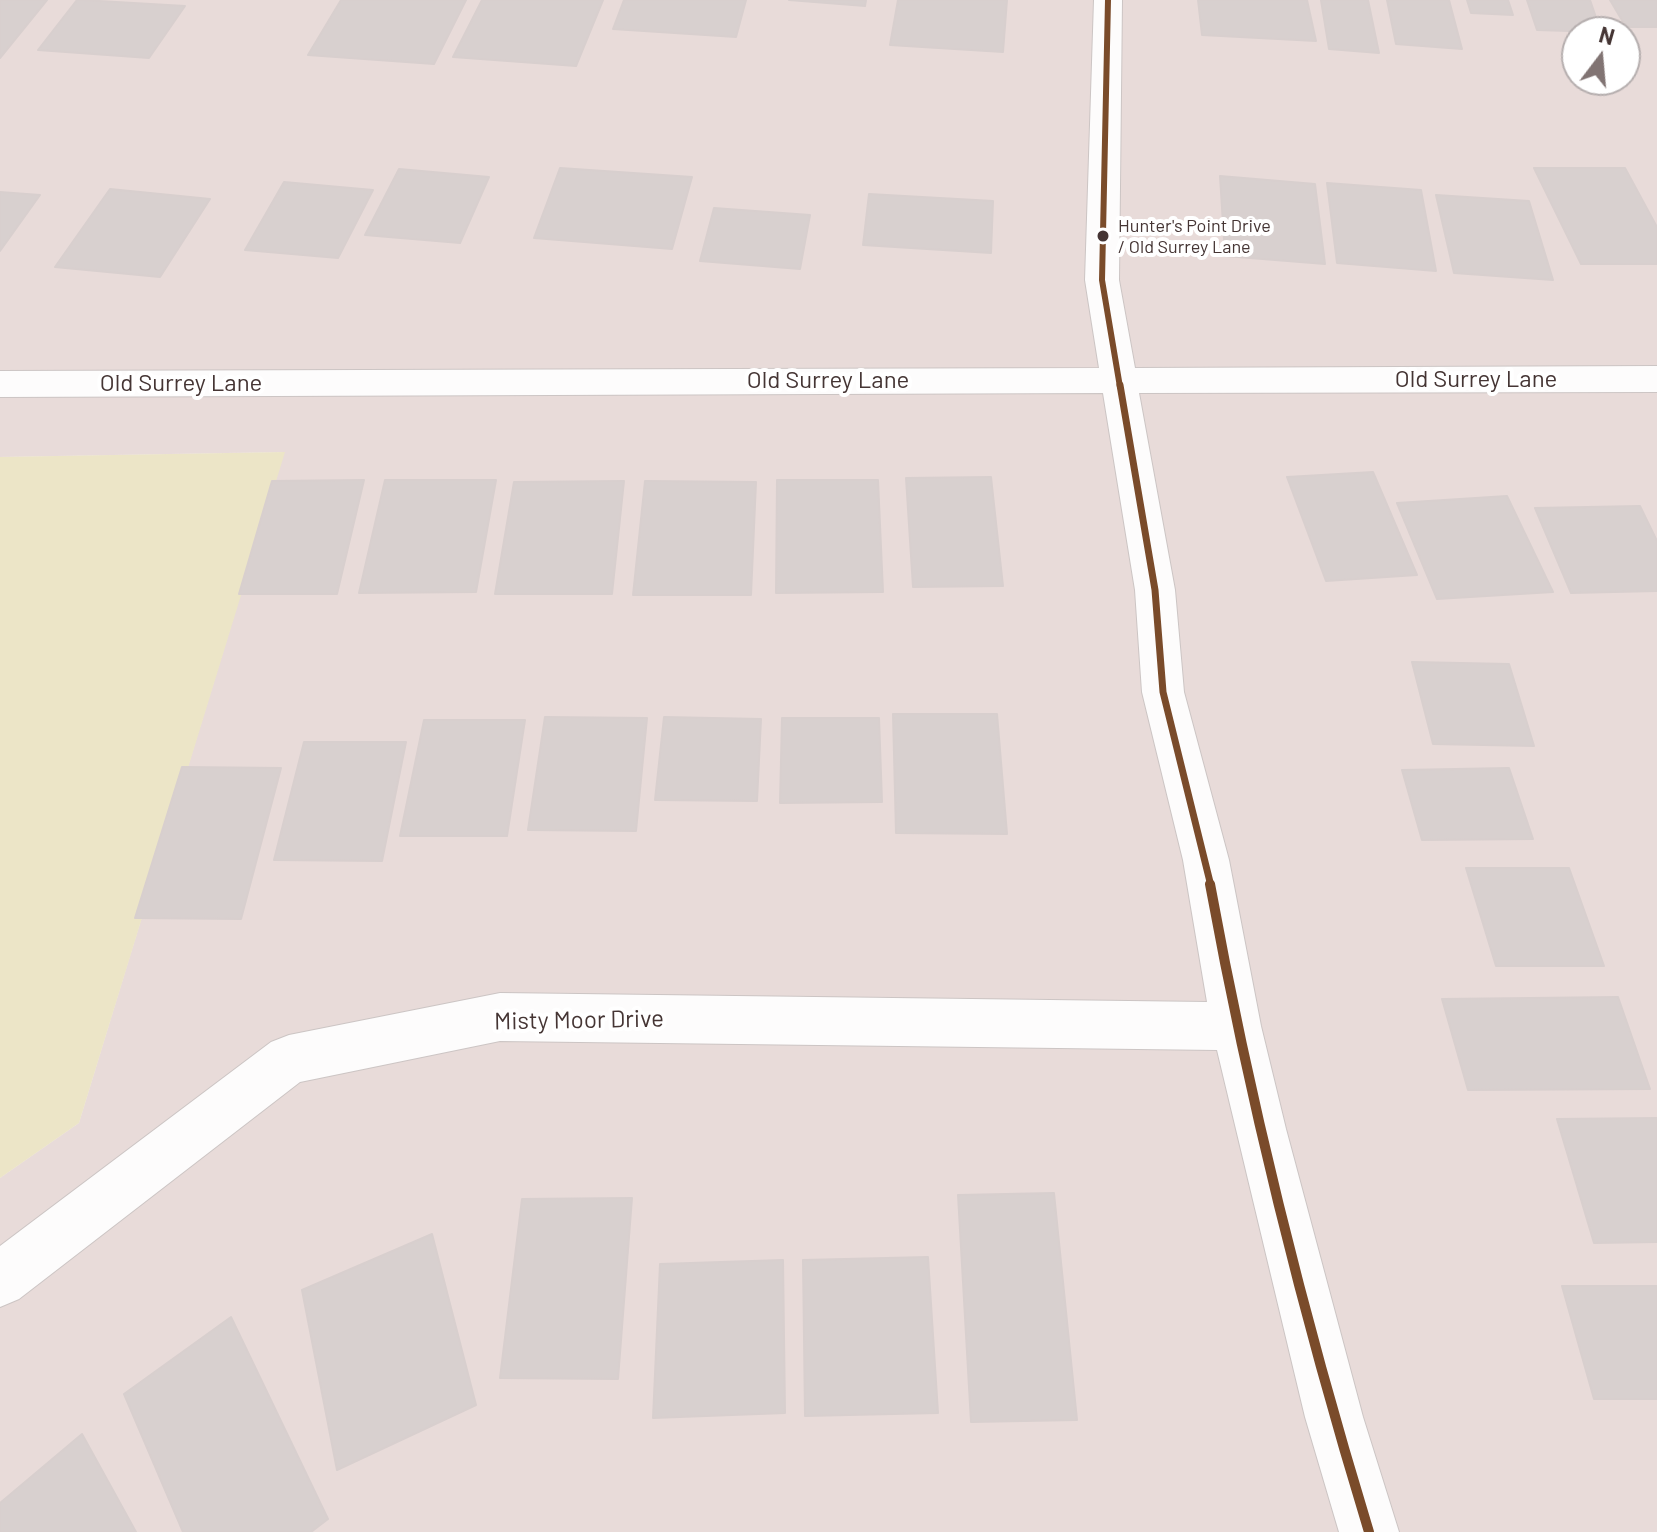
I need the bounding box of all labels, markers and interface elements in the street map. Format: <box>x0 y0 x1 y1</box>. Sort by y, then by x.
north arrow <box>1561 16 1641 96</box>
text: N <box>1596 20 1618 49</box>
place label: Hunter's Point Drive / Old Surrey Lane <box>1118 215 1271 258</box>
marker: Hunter's Point Drive / Old Surrey Lane <box>1095 228 1111 244</box>
street label: Old Surrey Lane <box>1395 365 1557 393</box>
street label: Old Surrey Lane <box>747 366 909 394</box>
street label: Old Surrey Lane <box>100 369 262 397</box>
street label: Misty Moor Drive <box>494 1004 664 1036</box>

